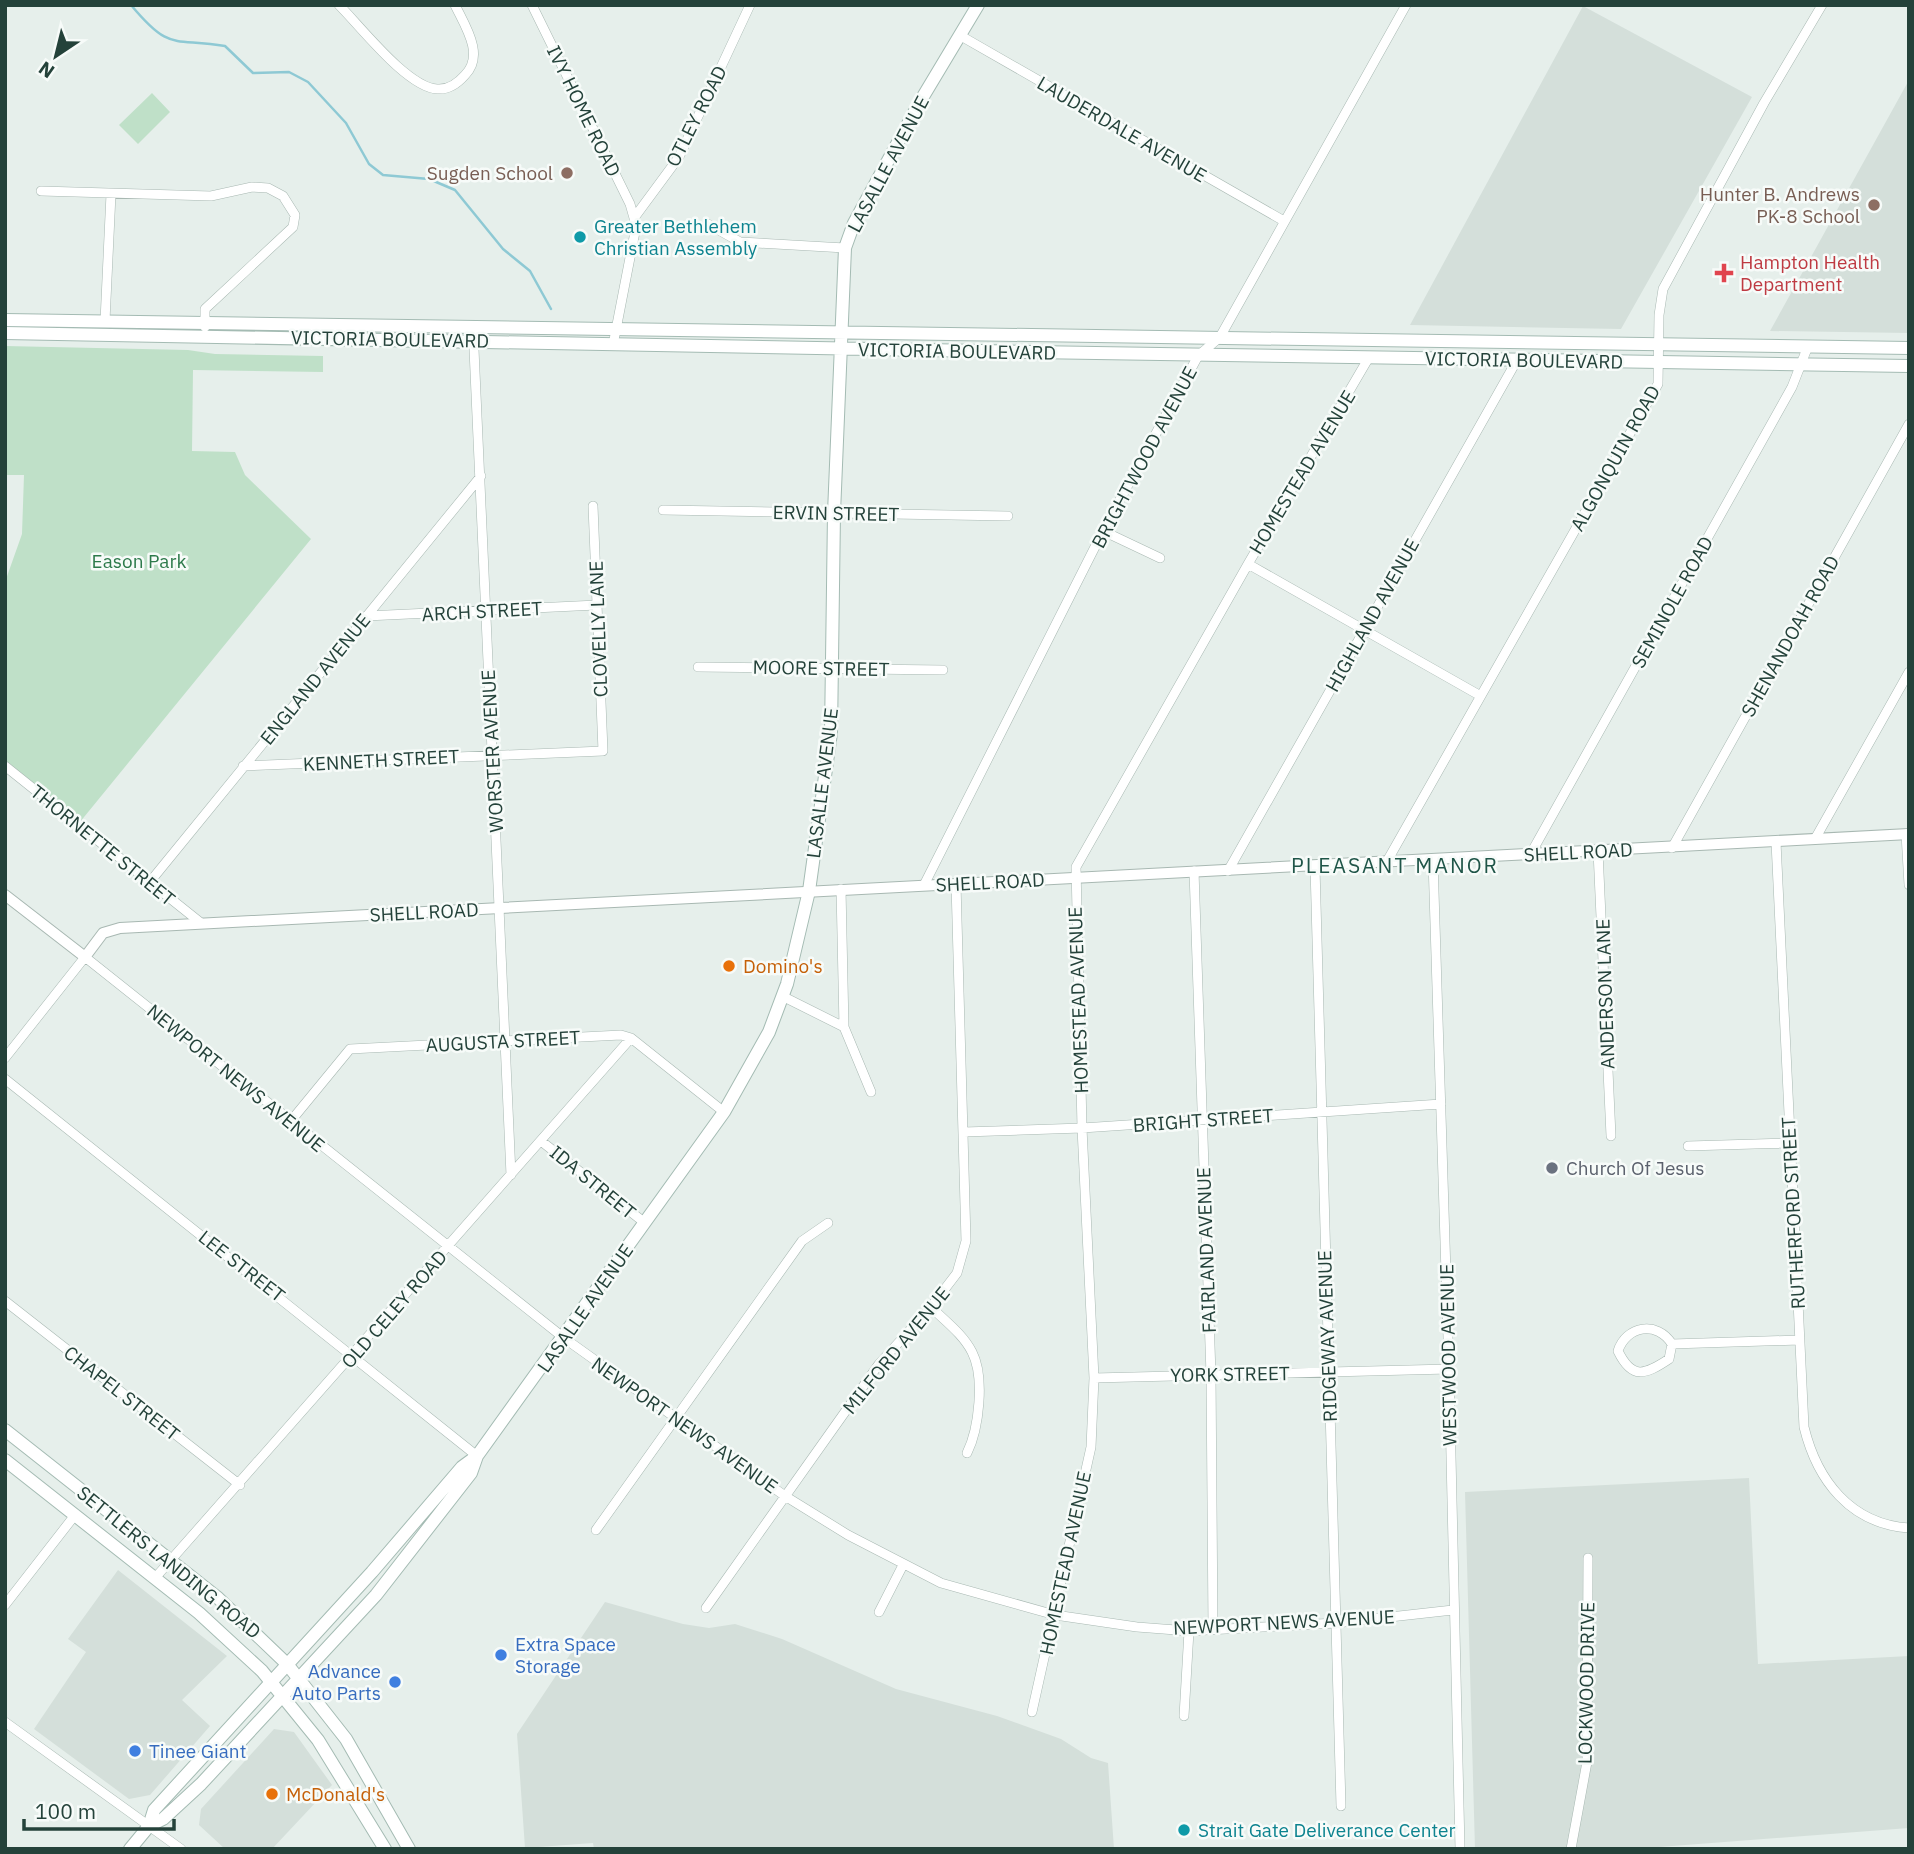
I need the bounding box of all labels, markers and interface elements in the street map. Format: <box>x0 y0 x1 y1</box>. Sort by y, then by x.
north arrow <box>21 21 91 91</box>
street label: IVY HOME ROAD <box>542 41 626 181</box>
text: N <box>34 56 59 84</box>
street label: OTLEY ROAD <box>660 62 732 170</box>
street label: LAUDERDALE AVENUE <box>1033 71 1211 187</box>
street label: LASALLE AVENUE <box>842 92 934 236</box>
place label: Sugden School <box>427 161 553 185</box>
marker: Sugden School <box>559 165 575 181</box>
place label: Hunter B. Andrews PK-8 School <box>1700 182 1860 228</box>
marker: Hunter B. Andrews PK-8 School <box>1866 197 1882 213</box>
place label: Greater Bethlehem Christian Assembly <box>594 214 758 260</box>
marker: Greater Bethlehem Christian Assembly <box>572 229 588 245</box>
place label: Hampton Health Department <box>1740 250 1880 296</box>
marker: Hampton Health Department <box>1714 263 1734 283</box>
street label: VICTORIA BOULEVARD <box>291 325 489 353</box>
street label: VICTORIA BOULEVARD <box>858 337 1056 365</box>
street label: VICTORIA BOULEVARD <box>1425 346 1623 374</box>
street label: BRIGHTWOOD AVENUE <box>1086 362 1202 552</box>
street label: ALGONQUIN ROAD <box>1565 381 1665 535</box>
street label: HOMESTEAD AVENUE <box>1244 386 1360 558</box>
street label: ERVIN STREET <box>772 500 900 526</box>
street label: SEMINOLE ROAD <box>1626 532 1718 672</box>
street label: HIGHLAND AVENUE <box>1320 534 1424 696</box>
park label: Eason Park <box>92 549 186 573</box>
street label: SHENANDOAH ROAD <box>1736 551 1844 721</box>
street label: CLOVELLY LANE <box>584 560 612 698</box>
street label: ARCH STREET <box>421 596 543 626</box>
street label: ENGLAND AVENUE <box>255 609 375 749</box>
street label: MOORE STREET <box>752 655 890 681</box>
street label: WORSTER AVENUE <box>476 669 508 833</box>
street label: LASALLE AVENUE <box>801 706 843 860</box>
street label: KENNETH STREET <box>302 744 460 776</box>
street label: THORNETTE STREET <box>26 779 180 911</box>
street label: SHELL ROAD <box>1523 837 1633 867</box>
district label: PLEASANT MANOR <box>1291 851 1499 879</box>
street label: SHELL ROAD <box>935 867 1045 897</box>
street label: SHELL ROAD <box>369 897 479 927</box>
street label: HOMESTEAD AVENUE <box>1063 906 1093 1094</box>
street label: ANDERSON LANE <box>1590 918 1620 1070</box>
place label: Domino's <box>743 954 823 978</box>
marker: Domino's <box>721 958 737 974</box>
street label: NEWPORT NEWS AVENUE <box>142 999 330 1157</box>
street label: AUGUSTA STREET <box>425 1025 581 1057</box>
street label: BRIGHT STREET <box>1132 1103 1274 1137</box>
street label: RUTHERFORD STREET <box>1776 1116 1810 1310</box>
street label: IDA STREET <box>545 1140 641 1224</box>
place label: Church Of Jesus <box>1566 1156 1705 1180</box>
marker: Church Of Jesus <box>1544 1160 1560 1176</box>
street label: FAIRLAND AVENUE <box>1191 1167 1221 1333</box>
street label: LEE STREET <box>194 1225 290 1307</box>
street label: LASALLE AVENUE <box>532 1239 638 1377</box>
street label: OLD CELEY ROAD <box>336 1245 452 1373</box>
street label: RIDGEWAY AVENUE <box>1312 1250 1342 1422</box>
street label: WESTWOOD AVENUE <box>1434 1264 1462 1446</box>
street label: MILFORD AVENUE <box>837 1281 955 1419</box>
street label: CHAPEL STREET <box>59 1340 185 1446</box>
street label: NEWPORT NEWS AVENUE <box>587 1352 783 1498</box>
street label: YORK STREET <box>1170 1361 1290 1387</box>
street label: HOMESTEAD AVENUE <box>1034 1469 1096 1657</box>
street label: SETTLERS LANDING ROAD <box>72 1480 266 1644</box>
street label: LOCKWOOD DRIVE <box>1573 1602 1599 1764</box>
street label: NEWPORT NEWS AVENUE <box>1173 1604 1395 1640</box>
place label: Extra Space Storage <box>515 1632 616 1678</box>
marker: Extra Space Storage <box>493 1647 509 1663</box>
place label: Advance Auto Parts <box>292 1659 381 1705</box>
marker: Advance Auto Parts <box>387 1674 403 1690</box>
place label: Tinee Giant <box>149 1739 246 1763</box>
marker: Tinee Giant <box>127 1743 143 1759</box>
place label: McDonald's <box>286 1782 385 1806</box>
marker: McDonald's <box>264 1786 280 1802</box>
scale bar <box>24 1787 175 1831</box>
text: 100 m <box>35 1797 96 1825</box>
place label: Strait Gate Deliverance Center <box>1198 1818 1455 1842</box>
marker: Strait Gate Deliverance Center <box>1176 1822 1192 1838</box>

